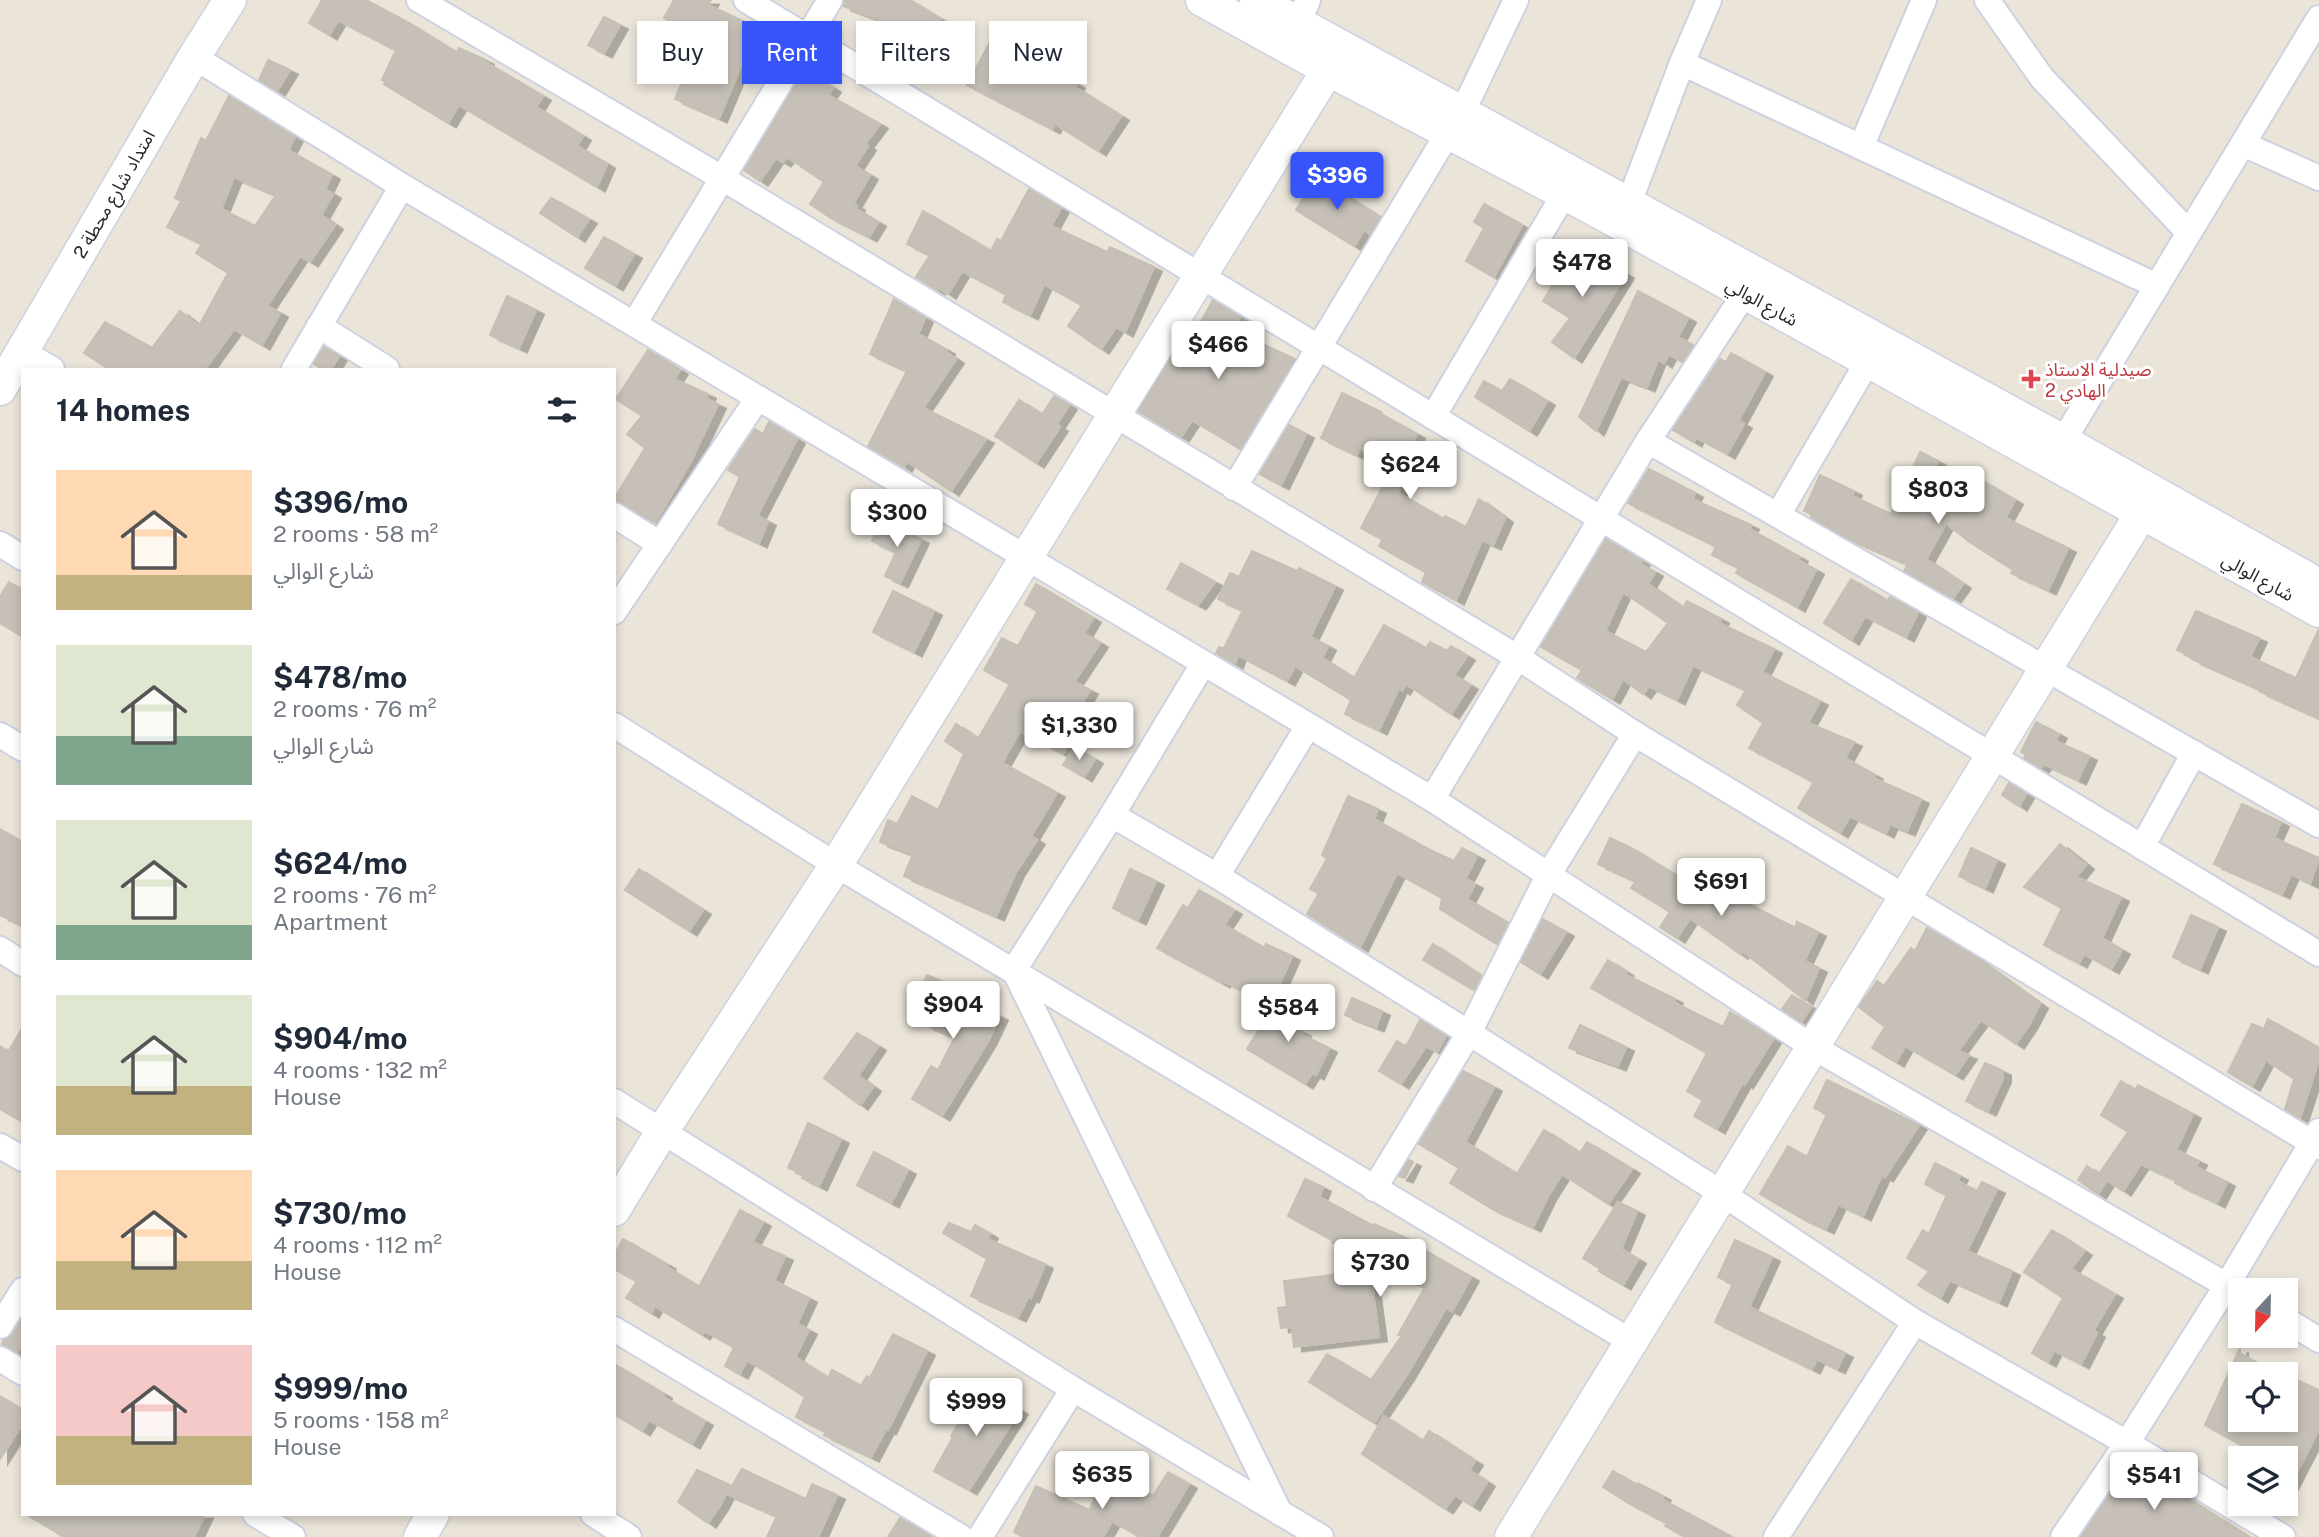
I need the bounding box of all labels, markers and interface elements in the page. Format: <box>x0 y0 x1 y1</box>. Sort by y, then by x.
chip: Buy <box>637 21 728 84</box>
chip: Rent <box>742 21 842 84</box>
chip: Filters <box>856 21 975 84</box>
chip: New <box>989 21 1087 84</box>
street label: امتداد شارع محطة 2 <box>69 126 163 264</box>
pin: $396 <box>1296 152 1378 212</box>
text: $396 <box>1306 161 1368 188</box>
pin: $478 <box>1541 240 1623 299</box>
text: $478 <box>1552 248 1612 275</box>
street label: شارع الوالي <box>1720 274 1802 334</box>
pin: $466 <box>1177 322 1259 381</box>
text: $466 <box>1187 330 1249 357</box>
place label: صيدلية الاستاذ الهادي 2 <box>2045 359 2151 404</box>
marker: صيدلية الاستاذ الهادي 2 <box>2023 371 2039 387</box>
icon: filters <box>543 391 581 429</box>
text: 14 homes <box>56 392 190 428</box>
pin: $624 <box>1369 442 1451 501</box>
text: $624 <box>1380 450 1440 477</box>
pin: $803 <box>1897 466 1979 526</box>
text: $803 <box>1907 475 1969 502</box>
text: $396/mo <box>273 484 408 520</box>
pin: $300 <box>856 490 938 549</box>
icon: home <box>112 498 196 582</box>
text: $300 <box>867 498 927 525</box>
text: 2 rooms · 58 m² <box>273 520 438 547</box>
street label: شارع الوالي <box>2216 549 2298 609</box>
text: شارع الوالي <box>273 557 374 584</box>
text: $478/mo <box>273 659 407 695</box>
icon: home <box>112 673 196 757</box>
text: 2 rooms · 76 m² <box>273 695 436 722</box>
pin: $1,330 <box>1022 702 1136 762</box>
text: $1,330 <box>1040 711 1118 738</box>
text: شارع الوالي <box>273 732 374 759</box>
text: $624/mo <box>273 845 408 881</box>
icon: home <box>112 848 196 932</box>
pin: $691 <box>1680 858 1762 918</box>
text: $691 <box>1693 867 1749 894</box>
text: 2 rooms · 76 m² <box>273 881 436 908</box>
text: Apartment <box>273 908 388 935</box>
pin: $904 <box>912 982 994 1041</box>
pin: $584 <box>1247 984 1329 1044</box>
text: $904 <box>923 990 983 1017</box>
text: $584 <box>1257 993 1319 1020</box>
text: $904/mo <box>273 1020 408 1056</box>
icon: home <box>112 1023 196 1107</box>
text: 4 rooms · 132 m² <box>273 1056 447 1083</box>
text: House <box>273 1083 341 1110</box>
text: $730/mo <box>273 1195 407 1231</box>
icon: home <box>112 1198 196 1282</box>
text: 4 rooms · 112 m² <box>273 1231 442 1258</box>
pin: $730 <box>1339 1240 1421 1299</box>
text: $730 <box>1350 1248 1410 1275</box>
text: House <box>273 1258 341 1285</box>
north arrow <box>2228 1278 2298 1348</box>
map controls <box>2228 1278 2298 1516</box>
button: locate <box>2228 1362 2298 1432</box>
text: $999/mo <box>273 1370 408 1406</box>
icon: home <box>112 1373 196 1457</box>
pin: $999 <box>935 1378 1017 1438</box>
text: $999 <box>946 1387 1006 1414</box>
text: 5 rooms · 158 m² <box>273 1406 449 1433</box>
text: House <box>273 1433 341 1460</box>
button: layers <box>2228 1446 2298 1516</box>
pin: $635 <box>1061 1452 1143 1511</box>
pin: $541 <box>2113 1452 2195 1512</box>
text: $635 <box>1071 1460 1133 1487</box>
text: $541 <box>2126 1461 2182 1488</box>

